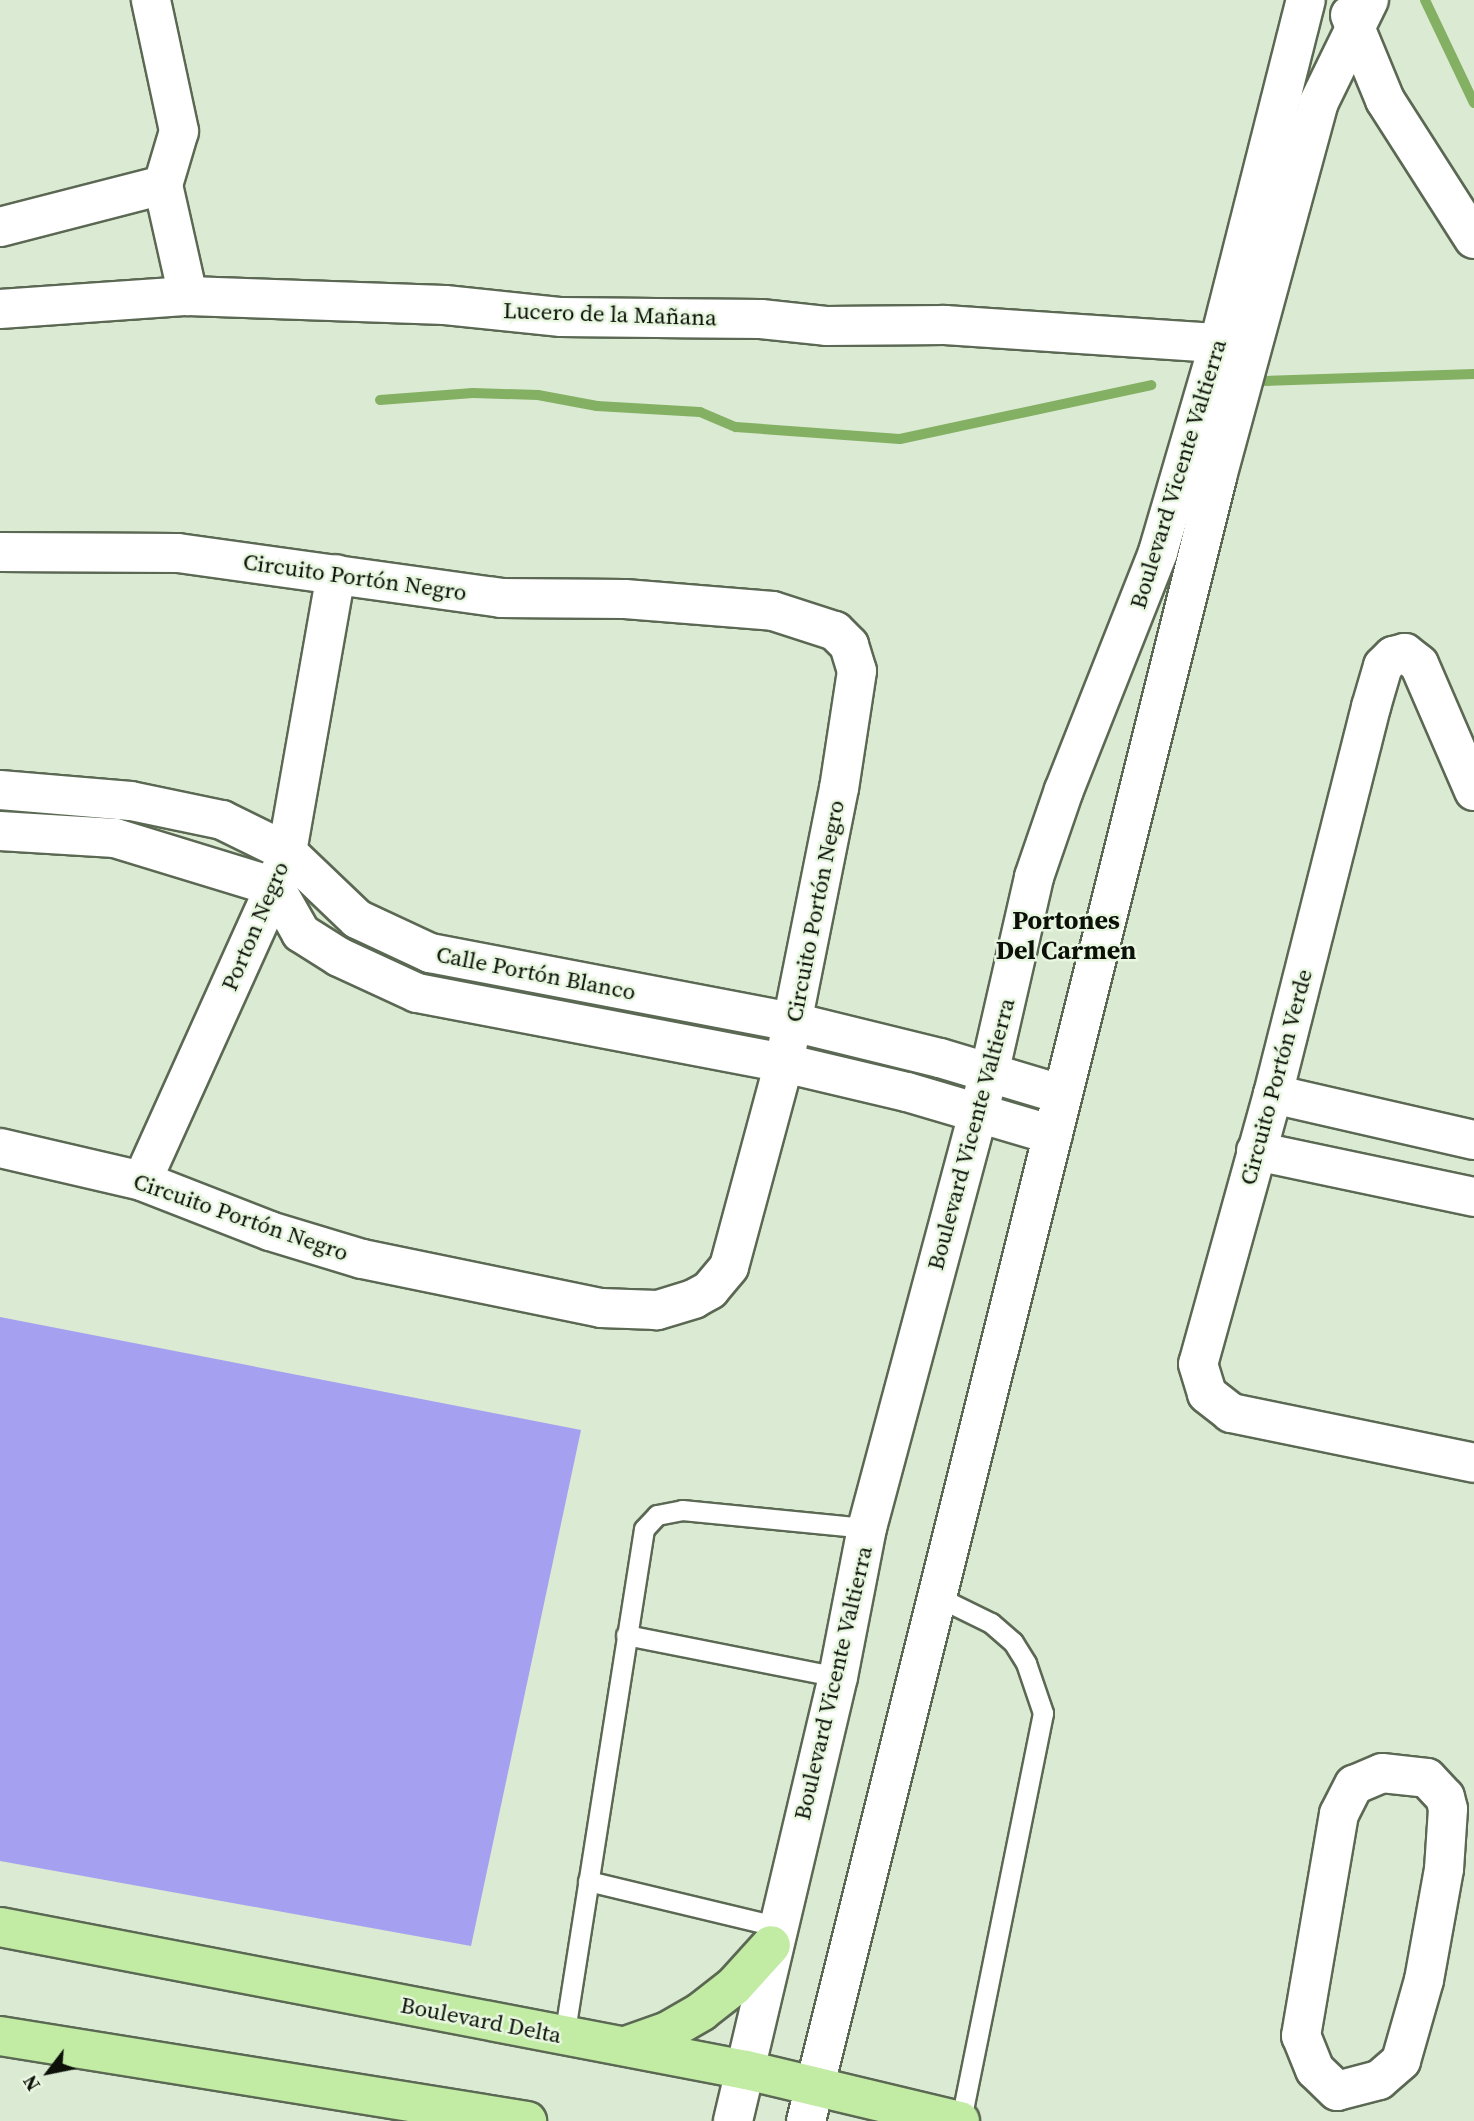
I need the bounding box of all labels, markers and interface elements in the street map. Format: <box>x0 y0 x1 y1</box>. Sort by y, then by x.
street label: Lucero de la Mañana <box>503 296 717 332</box>
street label: Boulevard Vicente Valtierra <box>1124 335 1232 613</box>
street label: Circuito Portón Negro <box>241 548 469 606</box>
street label: Circuito Portón Negro <box>780 798 850 1024</box>
street label: Porton Negro <box>215 857 295 995</box>
district label: Portones Del Carmen <box>996 905 1136 967</box>
street label: Calle Portón Blanco <box>434 940 638 1006</box>
street label: Circuito Portón Verde <box>1234 966 1318 1188</box>
street label: Boulevard Vicente Valtierra <box>921 994 1021 1274</box>
street label: Circuito Portón Negro <box>130 1167 352 1267</box>
street label: Boulevard Vicente Valtierra <box>788 1543 878 1823</box>
street label: Boulevard Delta <box>398 1991 564 2049</box>
north arrow <box>14 2037 84 2107</box>
text: N <box>16 2070 46 2096</box>

